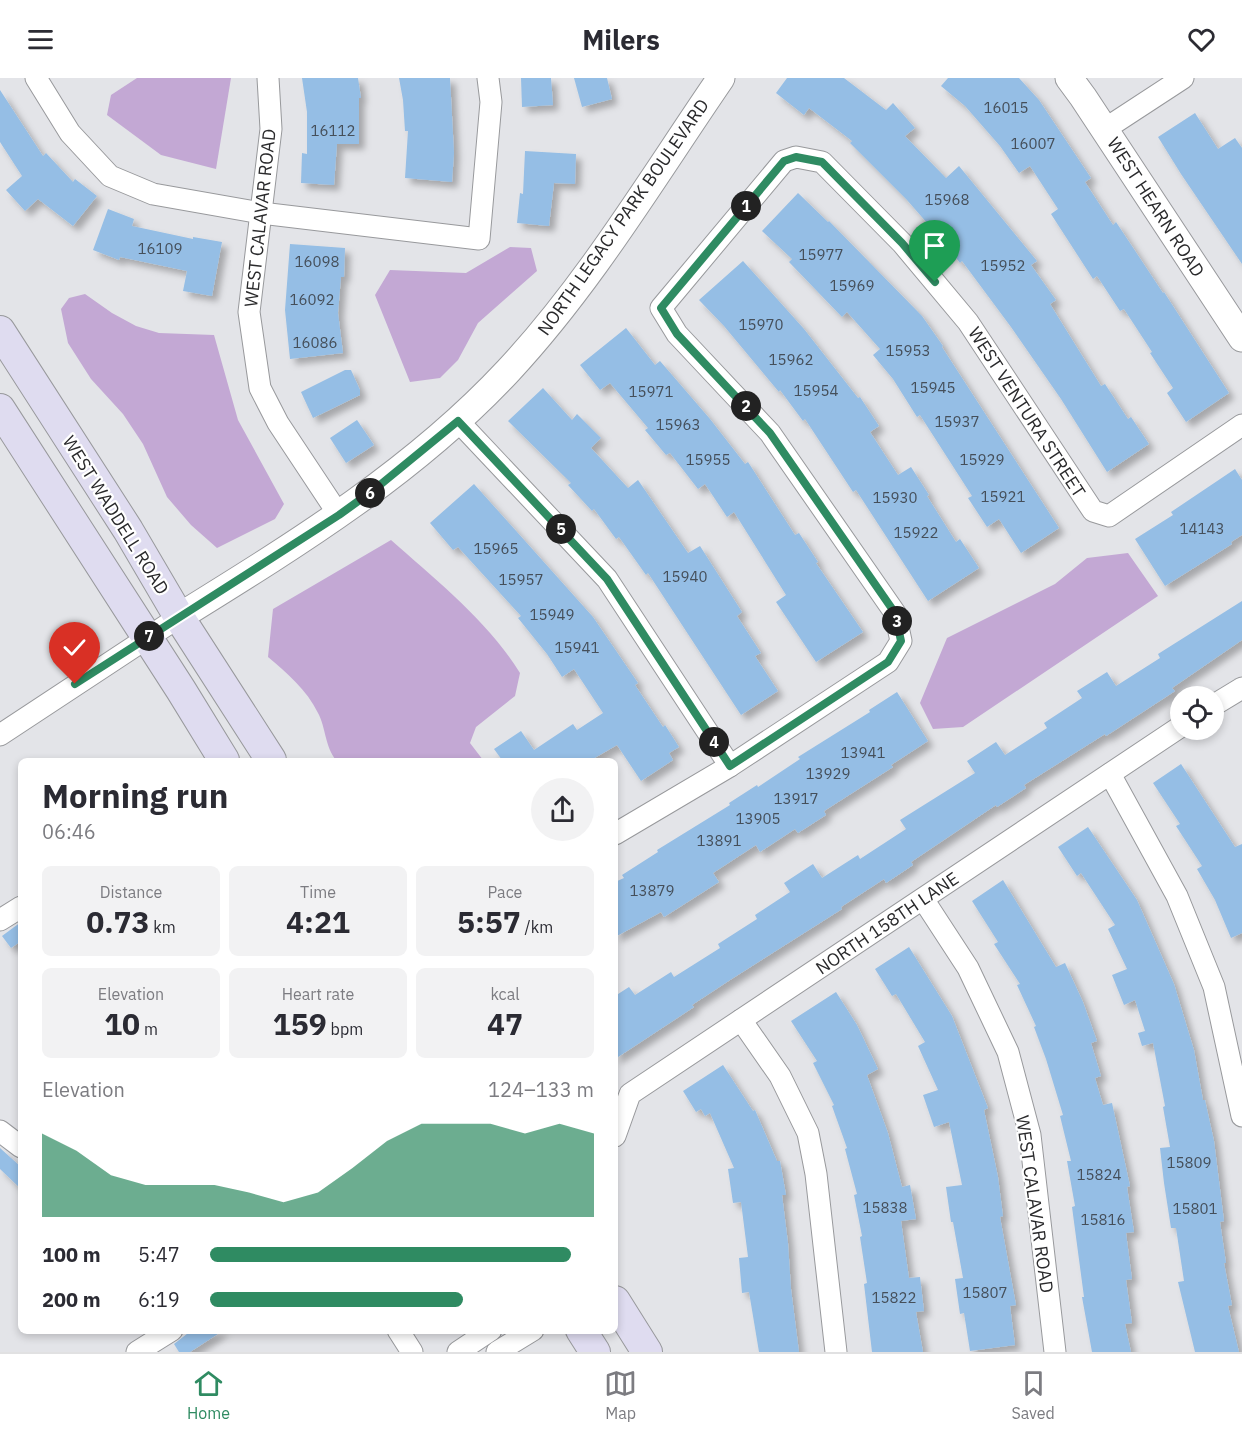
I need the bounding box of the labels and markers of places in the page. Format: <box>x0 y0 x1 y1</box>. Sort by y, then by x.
pin: 1 <box>731 191 761 221</box>
pin <box>909 220 960 282</box>
pin: 2 <box>731 391 761 421</box>
pin: 6 <box>355 478 385 508</box>
pin: 5 <box>546 514 576 544</box>
pin: 3 <box>882 606 912 636</box>
pin: 7 <box>134 621 164 651</box>
pin <box>49 622 100 684</box>
pin: 4 <box>699 727 729 757</box>

